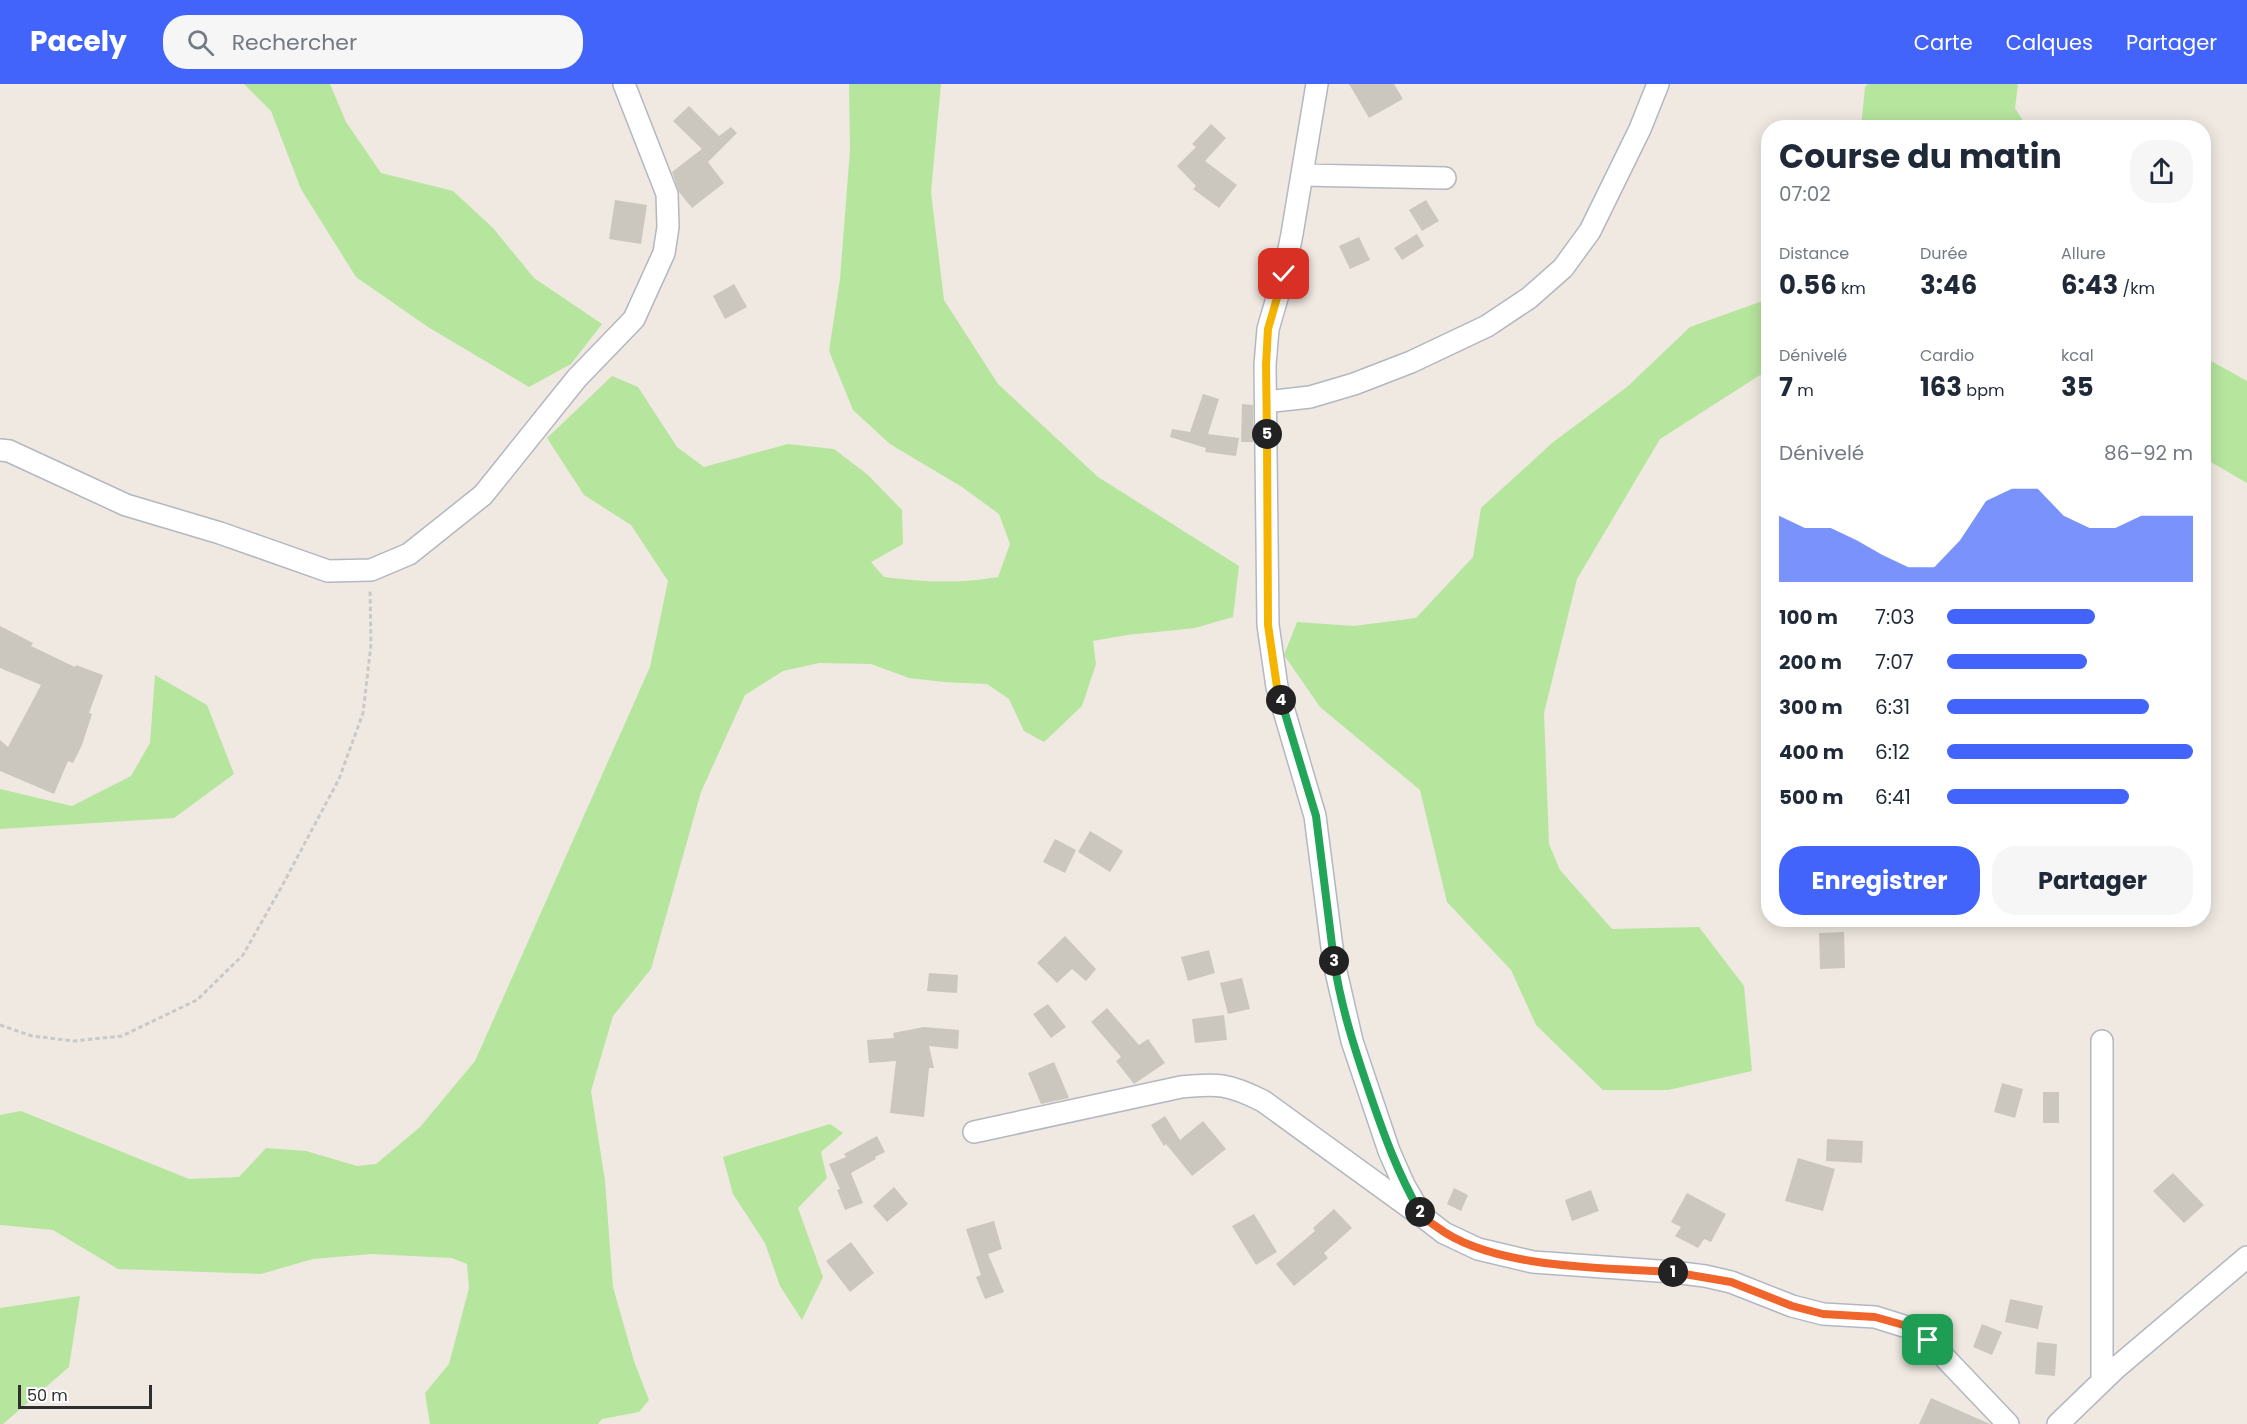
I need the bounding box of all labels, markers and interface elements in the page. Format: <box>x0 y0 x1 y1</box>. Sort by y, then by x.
search box <box>163 15 583 69</box>
text: Pacely <box>30 22 127 61</box>
icon: search <box>184 26 217 59</box>
text: Rechercher <box>232 27 357 58</box>
text: Carte <box>1914 28 1973 57</box>
text: Calques <box>2006 28 2093 57</box>
text: Partager <box>2126 28 2217 57</box>
text: Course du matin <box>1779 133 2062 180</box>
button: share <box>2130 140 2193 203</box>
text: 07:02 <box>1779 180 1831 208</box>
text: Distance <box>1779 242 1849 265</box>
text: Durée <box>1920 242 1967 265</box>
text: Allure <box>2061 242 2106 265</box>
pin <box>1258 248 1309 299</box>
icon: check <box>1267 257 1300 290</box>
text: 0.56 <box>1779 267 1837 303</box>
text: 3:46 <box>1920 267 1977 303</box>
text: 6:43 <box>2061 267 2118 303</box>
text: km <box>1837 277 1866 300</box>
text: /km <box>2118 277 2155 300</box>
text: Dénivelé <box>1779 344 1847 367</box>
text: Cardio <box>1920 344 1974 367</box>
text: kcal <box>2061 344 2094 367</box>
text: 7 <box>1779 369 1793 405</box>
text: 163 <box>1920 369 1962 405</box>
text: 35 <box>2061 369 2094 405</box>
text: m <box>1793 379 1814 402</box>
text: bpm <box>1962 379 2004 402</box>
pin: 5 <box>1252 419 1282 449</box>
text: 5 <box>1262 422 1272 445</box>
text: Dénivelé <box>1779 439 1864 467</box>
text: 86–92 m <box>2104 439 2193 467</box>
text: 100 m <box>1779 603 1838 631</box>
text: 7:03 <box>1875 603 1915 631</box>
text: 200 m <box>1779 648 1842 676</box>
text: 7:07 <box>1875 648 1914 676</box>
pin: 4 <box>1266 685 1296 715</box>
text: 4 <box>1276 688 1286 711</box>
text: 300 m <box>1779 693 1843 721</box>
text: 6:31 <box>1875 693 1910 721</box>
text: 400 m <box>1779 738 1844 766</box>
text: 6:12 <box>1875 738 1910 766</box>
text: 500 m <box>1779 783 1844 811</box>
text: 6:41 <box>1875 783 1911 811</box>
button: Enregistrer <box>1779 846 1980 915</box>
button: Partager <box>1992 846 2193 915</box>
pin: 3 <box>1319 946 1349 976</box>
text: 3 <box>1329 949 1339 972</box>
pin: 2 <box>1405 1197 1435 1227</box>
text: 2 <box>1415 1200 1425 1223</box>
pin: 1 <box>1658 1257 1688 1287</box>
text: 1 <box>1670 1260 1676 1283</box>
pin <box>1902 1314 1953 1365</box>
icon: arrive <box>1911 1323 1944 1356</box>
scale bar <box>18 1382 152 1410</box>
text: 50 m <box>27 1384 68 1407</box>

